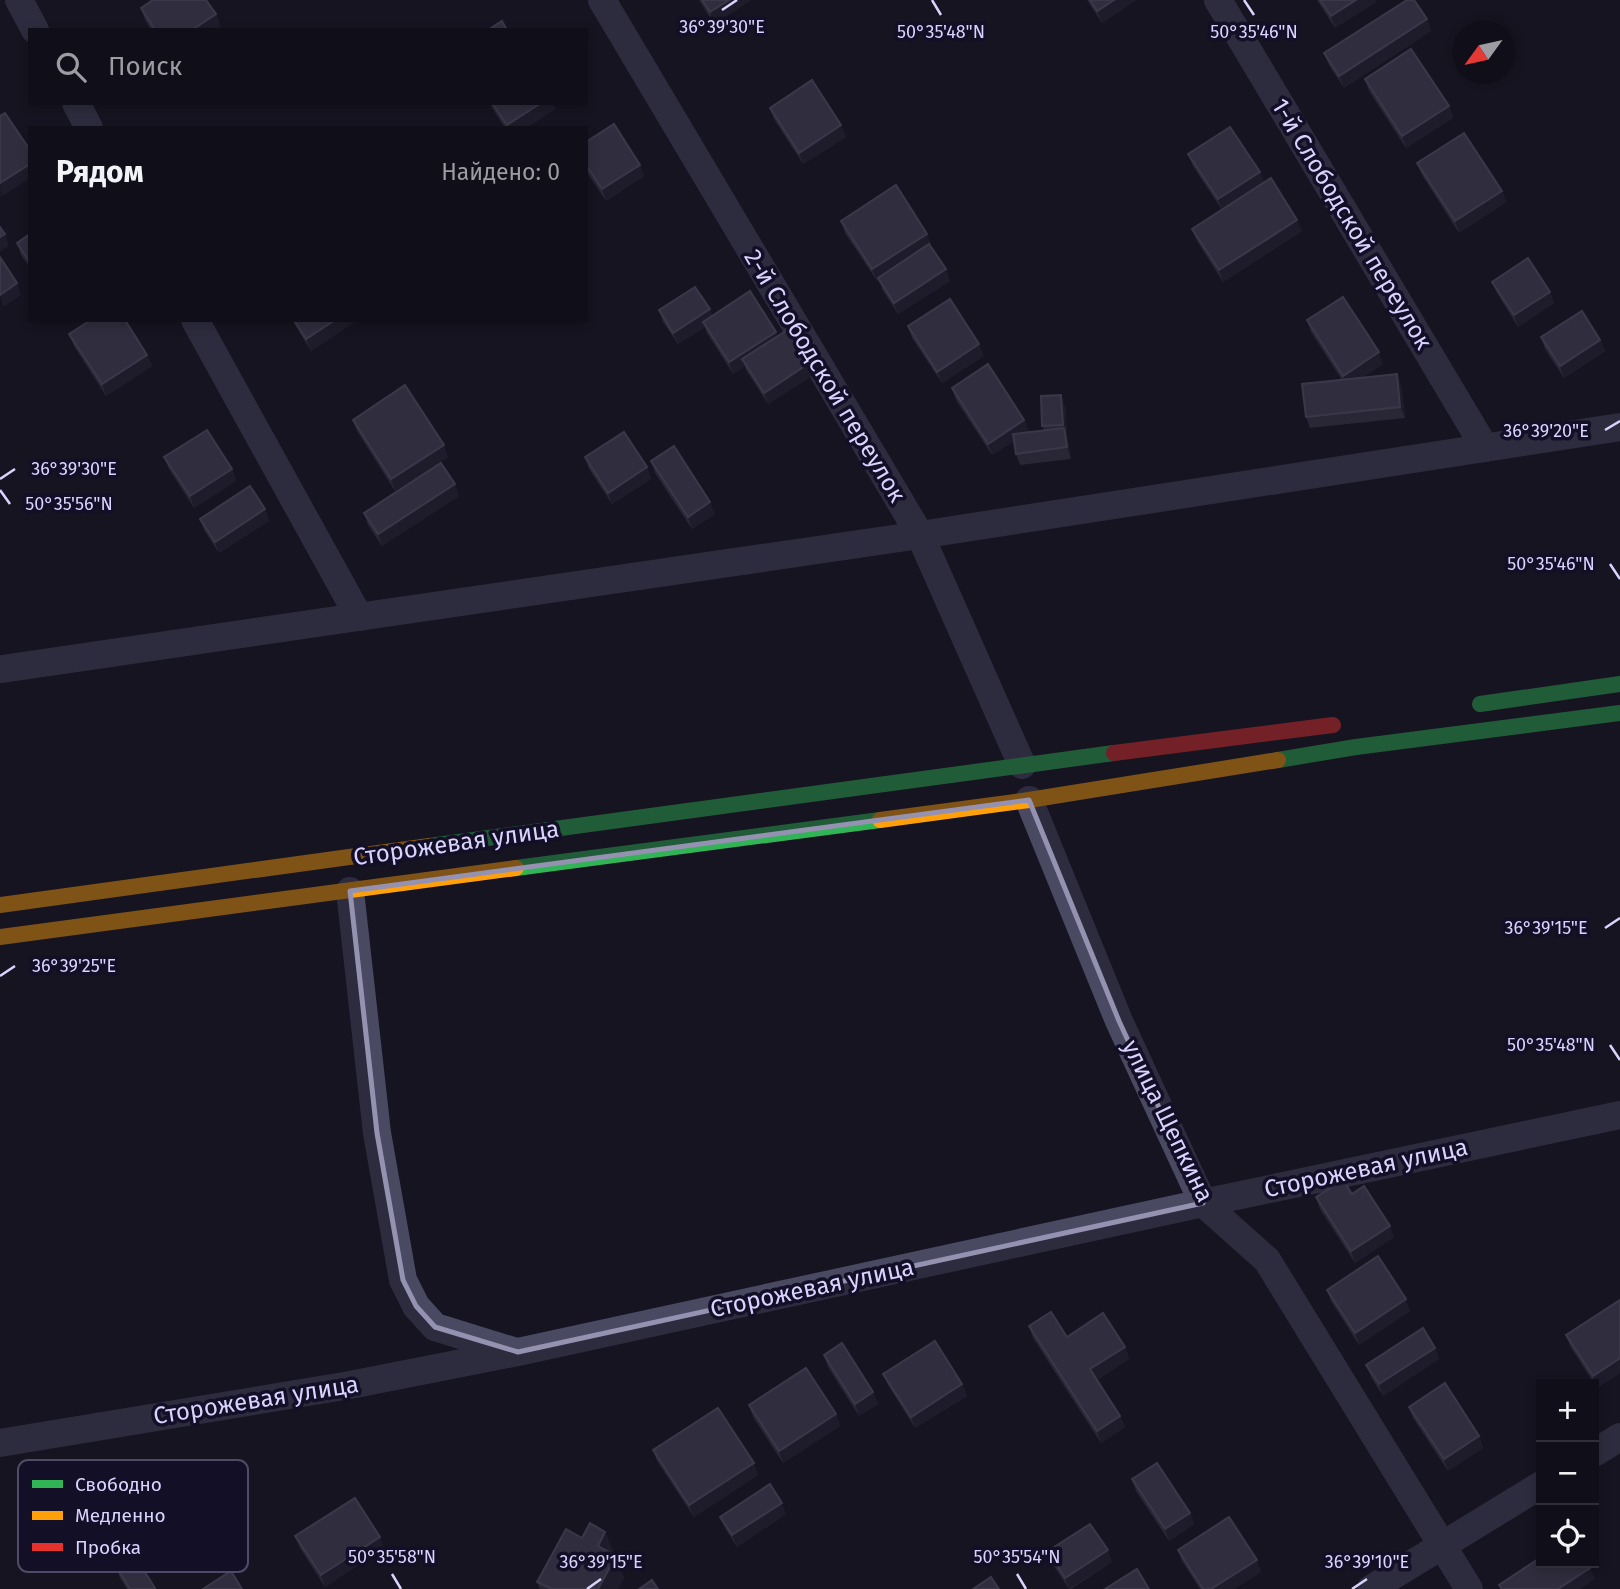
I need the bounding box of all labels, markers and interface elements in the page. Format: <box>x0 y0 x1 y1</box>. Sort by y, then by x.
text: 36°39'30"E <box>679 16 765 38</box>
text: 50°35'48"N <box>897 21 985 43</box>
text: 50°35'46"N <box>1210 21 1298 43</box>
north arrow <box>1452 21 1515 84</box>
search box <box>28 28 588 105</box>
icon: search <box>52 48 90 86</box>
text: Поиск <box>108 51 182 82</box>
street label: 1-й Слободской переулок <box>1266 93 1438 355</box>
text: Рядом <box>56 154 144 190</box>
text: Найдено: 0 <box>441 158 560 186</box>
street label: 2-й Слободской переулок <box>738 245 912 508</box>
text: 36°39'20"E <box>1503 420 1589 442</box>
text: 36°39'30"E <box>31 458 117 480</box>
text: 50°35'56"N <box>25 493 113 515</box>
text: 50°35'46"N <box>1507 553 1595 575</box>
street label: Сторожевая улица <box>351 815 561 871</box>
text: 36°39'15"E <box>1504 917 1588 939</box>
text: 36°39'25"E <box>32 955 116 977</box>
text: 50°35'48"N <box>1507 1034 1595 1056</box>
street label: улица Щепкина <box>1117 1035 1219 1207</box>
street label: Сторожевая улица <box>1262 1133 1470 1203</box>
street label: Сторожевая улица <box>708 1253 916 1323</box>
street label: Сторожевая улица <box>151 1370 361 1430</box>
map controls <box>1536 1379 1599 1568</box>
button: + <box>1536 1379 1599 1442</box>
button: − <box>1536 1442 1599 1505</box>
legend <box>18 1460 248 1572</box>
text: Свободно <box>75 1473 162 1496</box>
text: Медленно <box>75 1504 166 1527</box>
button: locate <box>1536 1505 1599 1568</box>
text: Пробка <box>75 1536 141 1559</box>
text: 50°35'58"N <box>348 1546 436 1568</box>
text: 50°35'54"N <box>973 1546 1061 1568</box>
text: 36°39'15"E <box>559 1551 643 1573</box>
text: 36°39'10"E <box>1325 1551 1409 1573</box>

